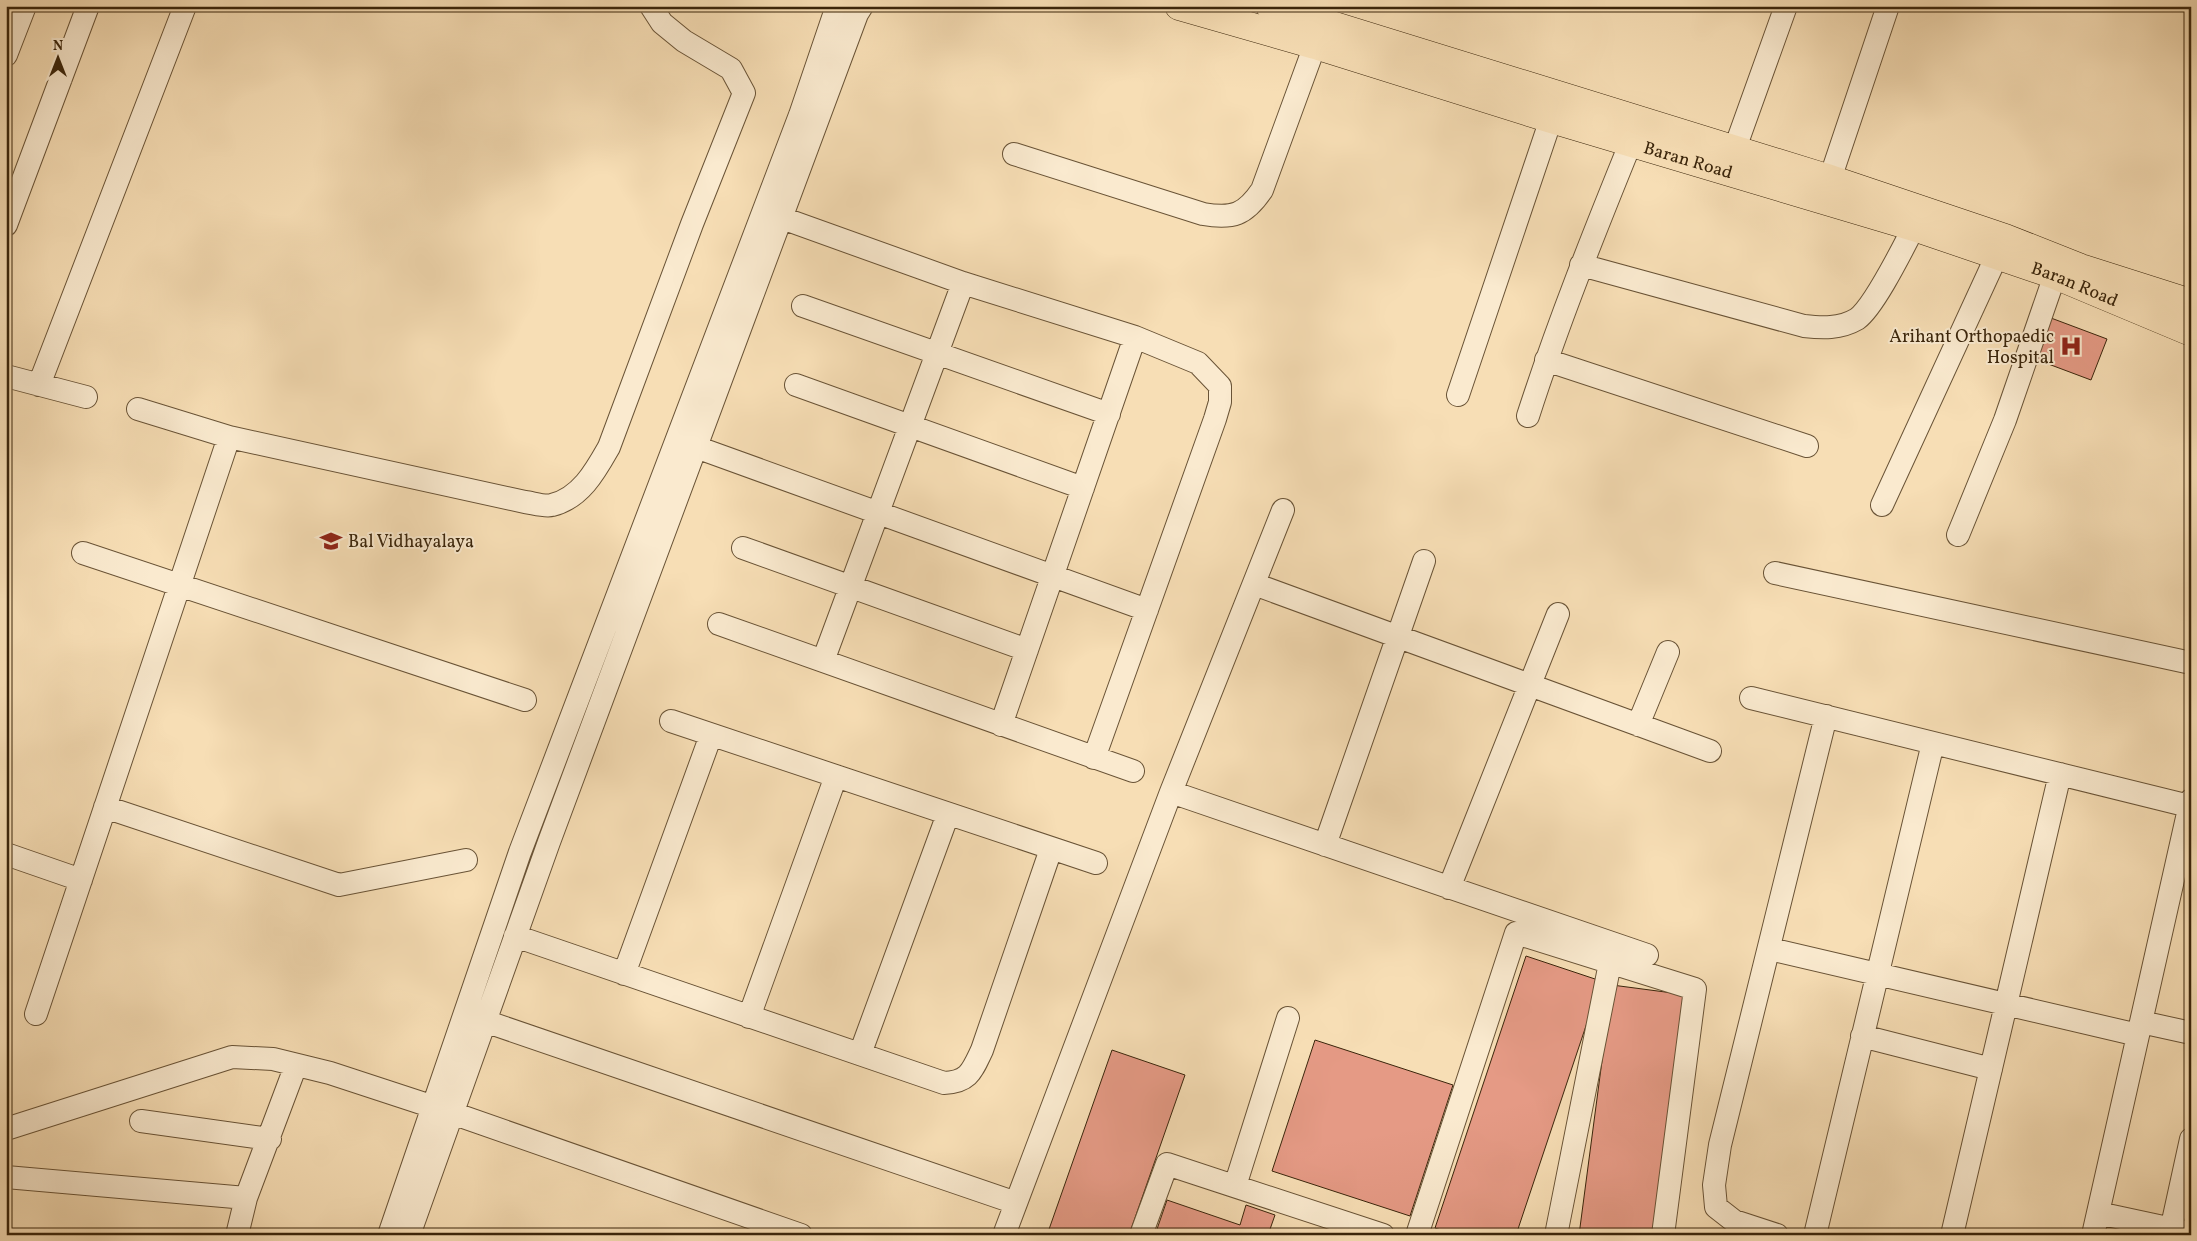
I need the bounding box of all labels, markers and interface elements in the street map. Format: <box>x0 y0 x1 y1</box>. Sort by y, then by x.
north arrow <box>32 32 82 82</box>
text: N <box>53 37 63 56</box>
street label: Baran Road <box>1640 136 1735 186</box>
street label: Baran Road <box>2027 257 2121 314</box>
place label: Arihant Orthopaedic Hospital <box>1889 325 2054 371</box>
hospital icon: Arihant Orthopaedic Hospital <box>2058 333 2084 359</box>
school or university icon: Bal Vidhayalaya <box>318 528 344 554</box>
place label: Bal Vidhayalaya <box>348 530 474 555</box>

